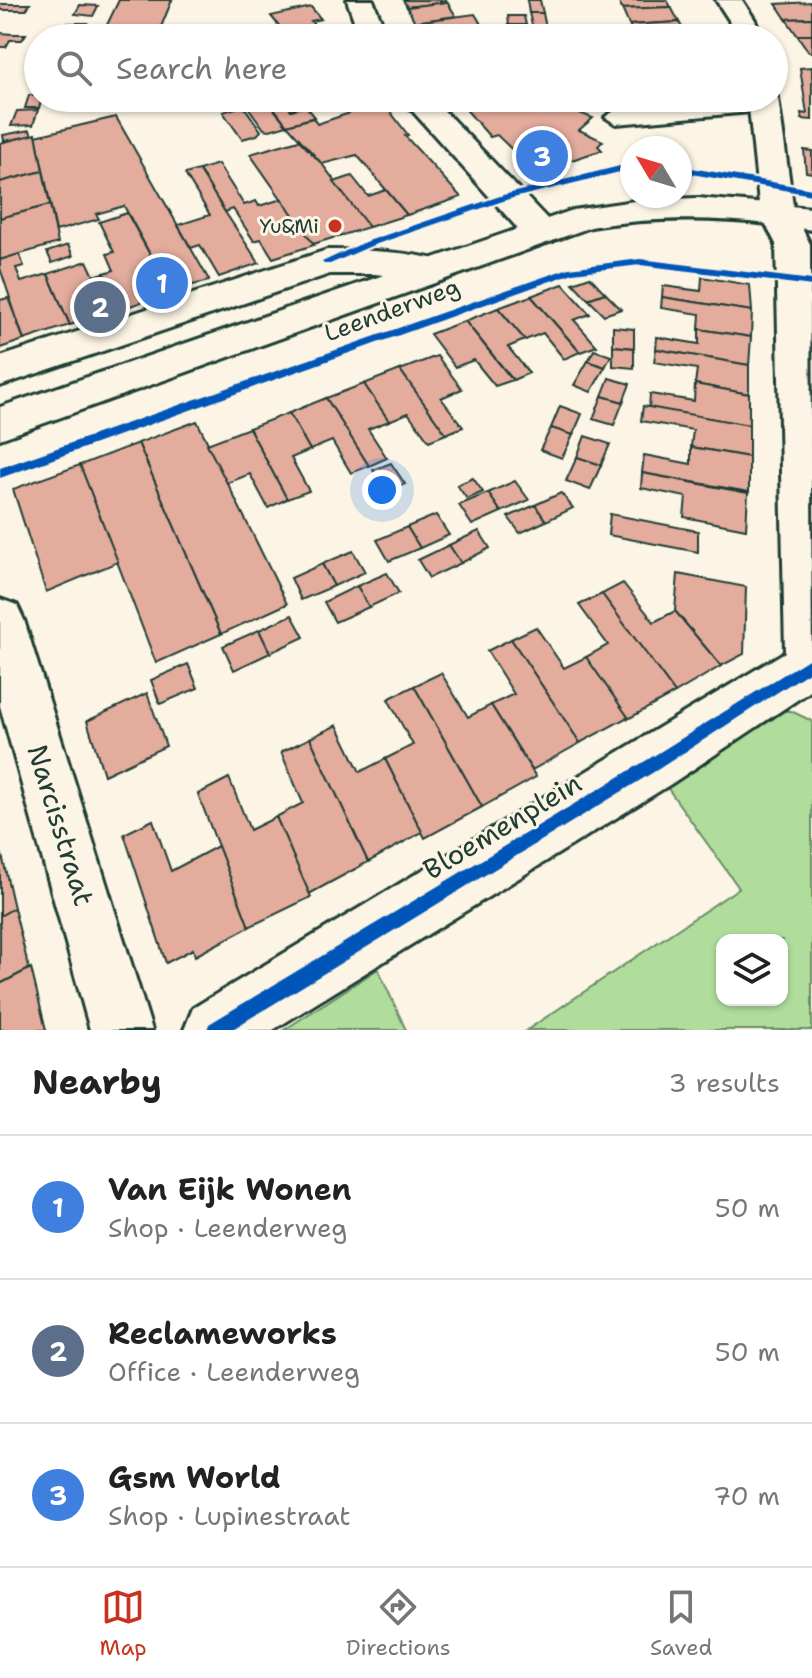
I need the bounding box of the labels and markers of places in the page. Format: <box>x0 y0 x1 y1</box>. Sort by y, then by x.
pin: 3 <box>516 126 568 186</box>
place label: Yu&Mi <box>260 213 319 239</box>
marker: Yu&Mi <box>326 217 344 235</box>
pin: 1 <box>136 253 188 313</box>
pin: 2 <box>74 277 126 337</box>

